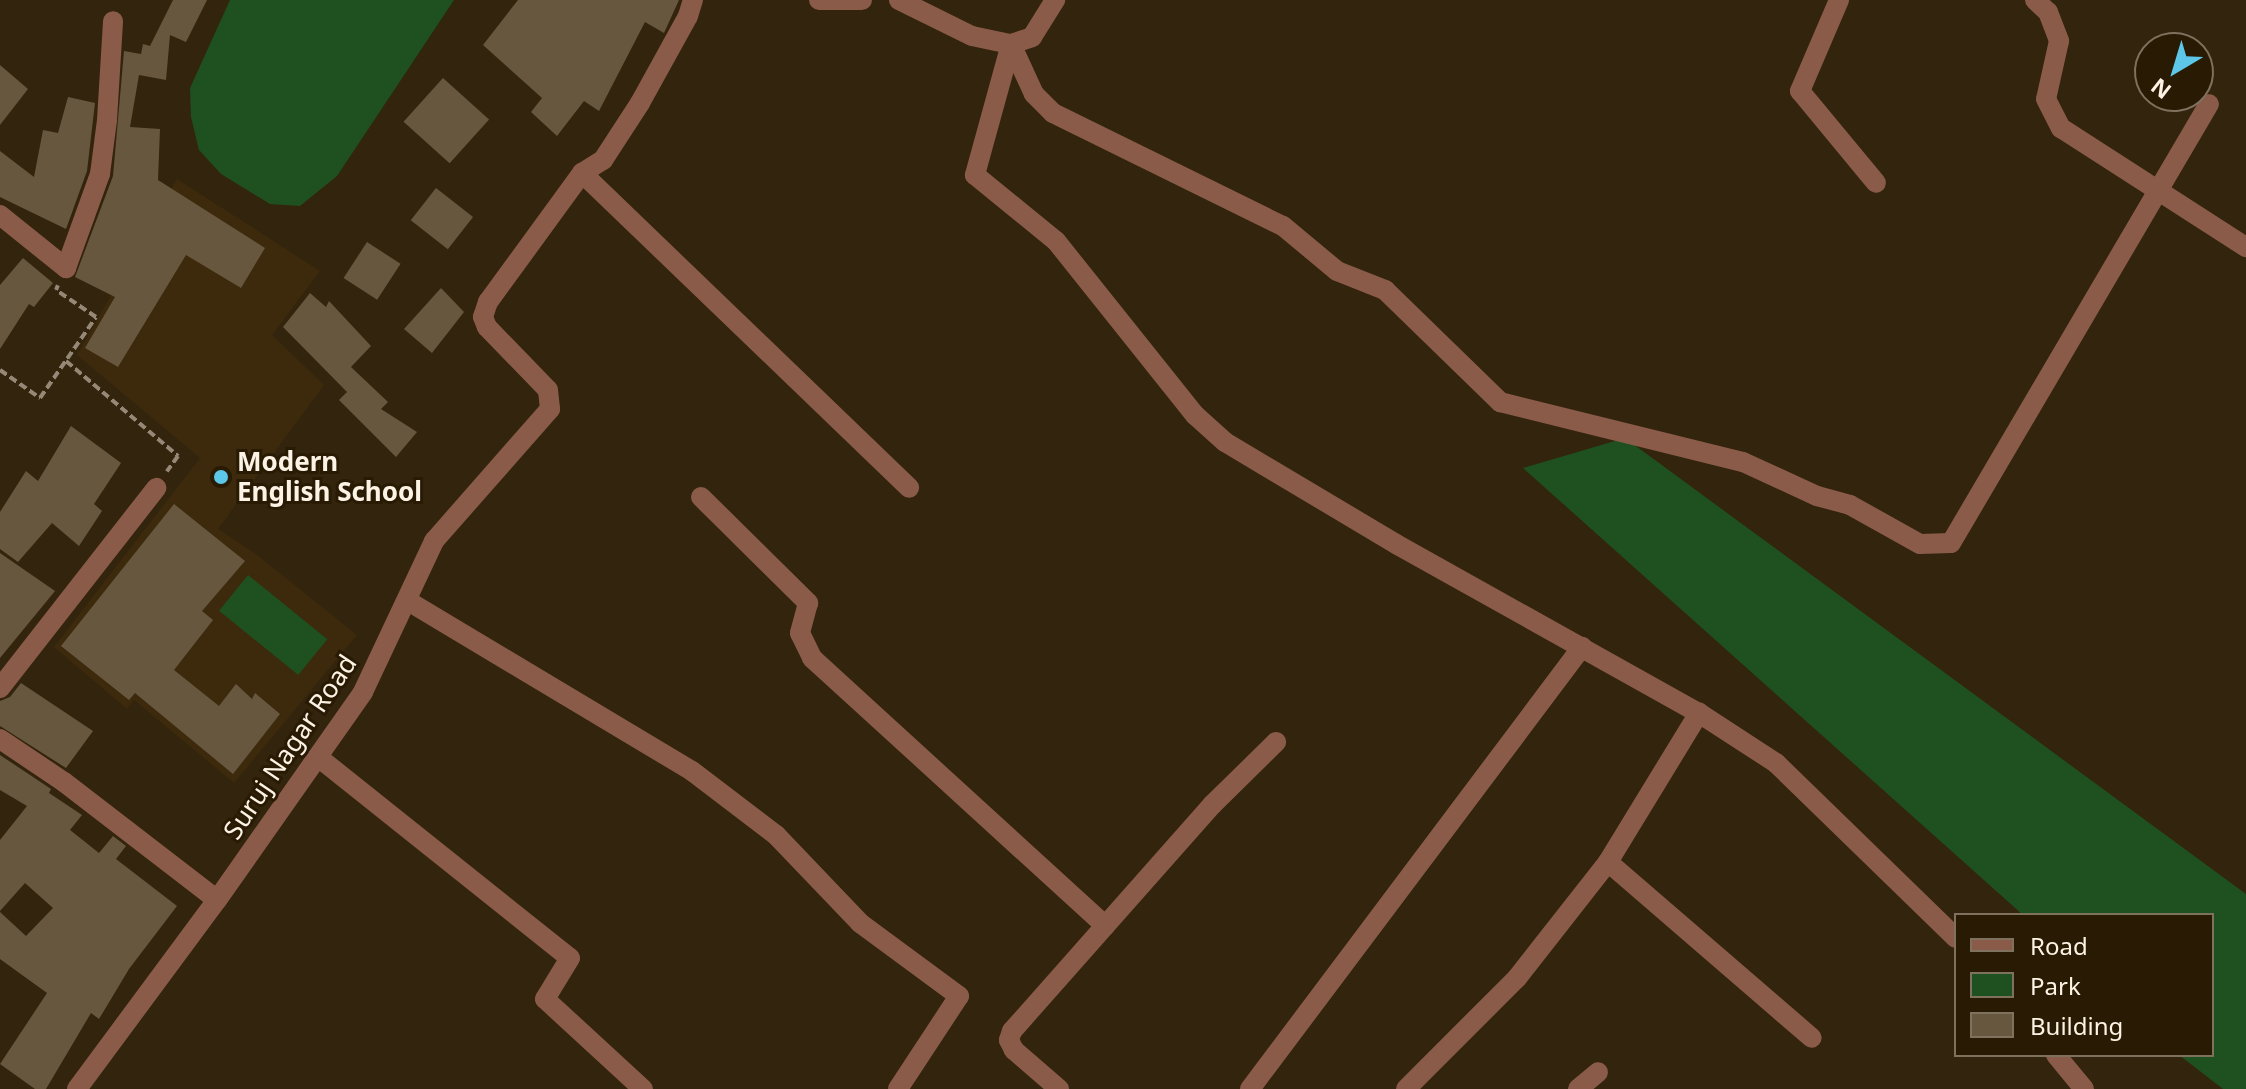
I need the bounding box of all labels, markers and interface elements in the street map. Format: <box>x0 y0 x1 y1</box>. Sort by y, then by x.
north arrow <box>2134 32 2214 112</box>
text: N <box>2144 72 2177 107</box>
place label: Modern English School <box>237 446 422 508</box>
marker: Modern English School <box>212 468 230 486</box>
street label: Suruj Nagar Road <box>217 649 363 845</box>
legend <box>1954 913 2214 1057</box>
text: Road <box>2030 929 2088 962</box>
text: Park <box>2030 969 2081 1002</box>
text: Building <box>2030 1009 2123 1042</box>

